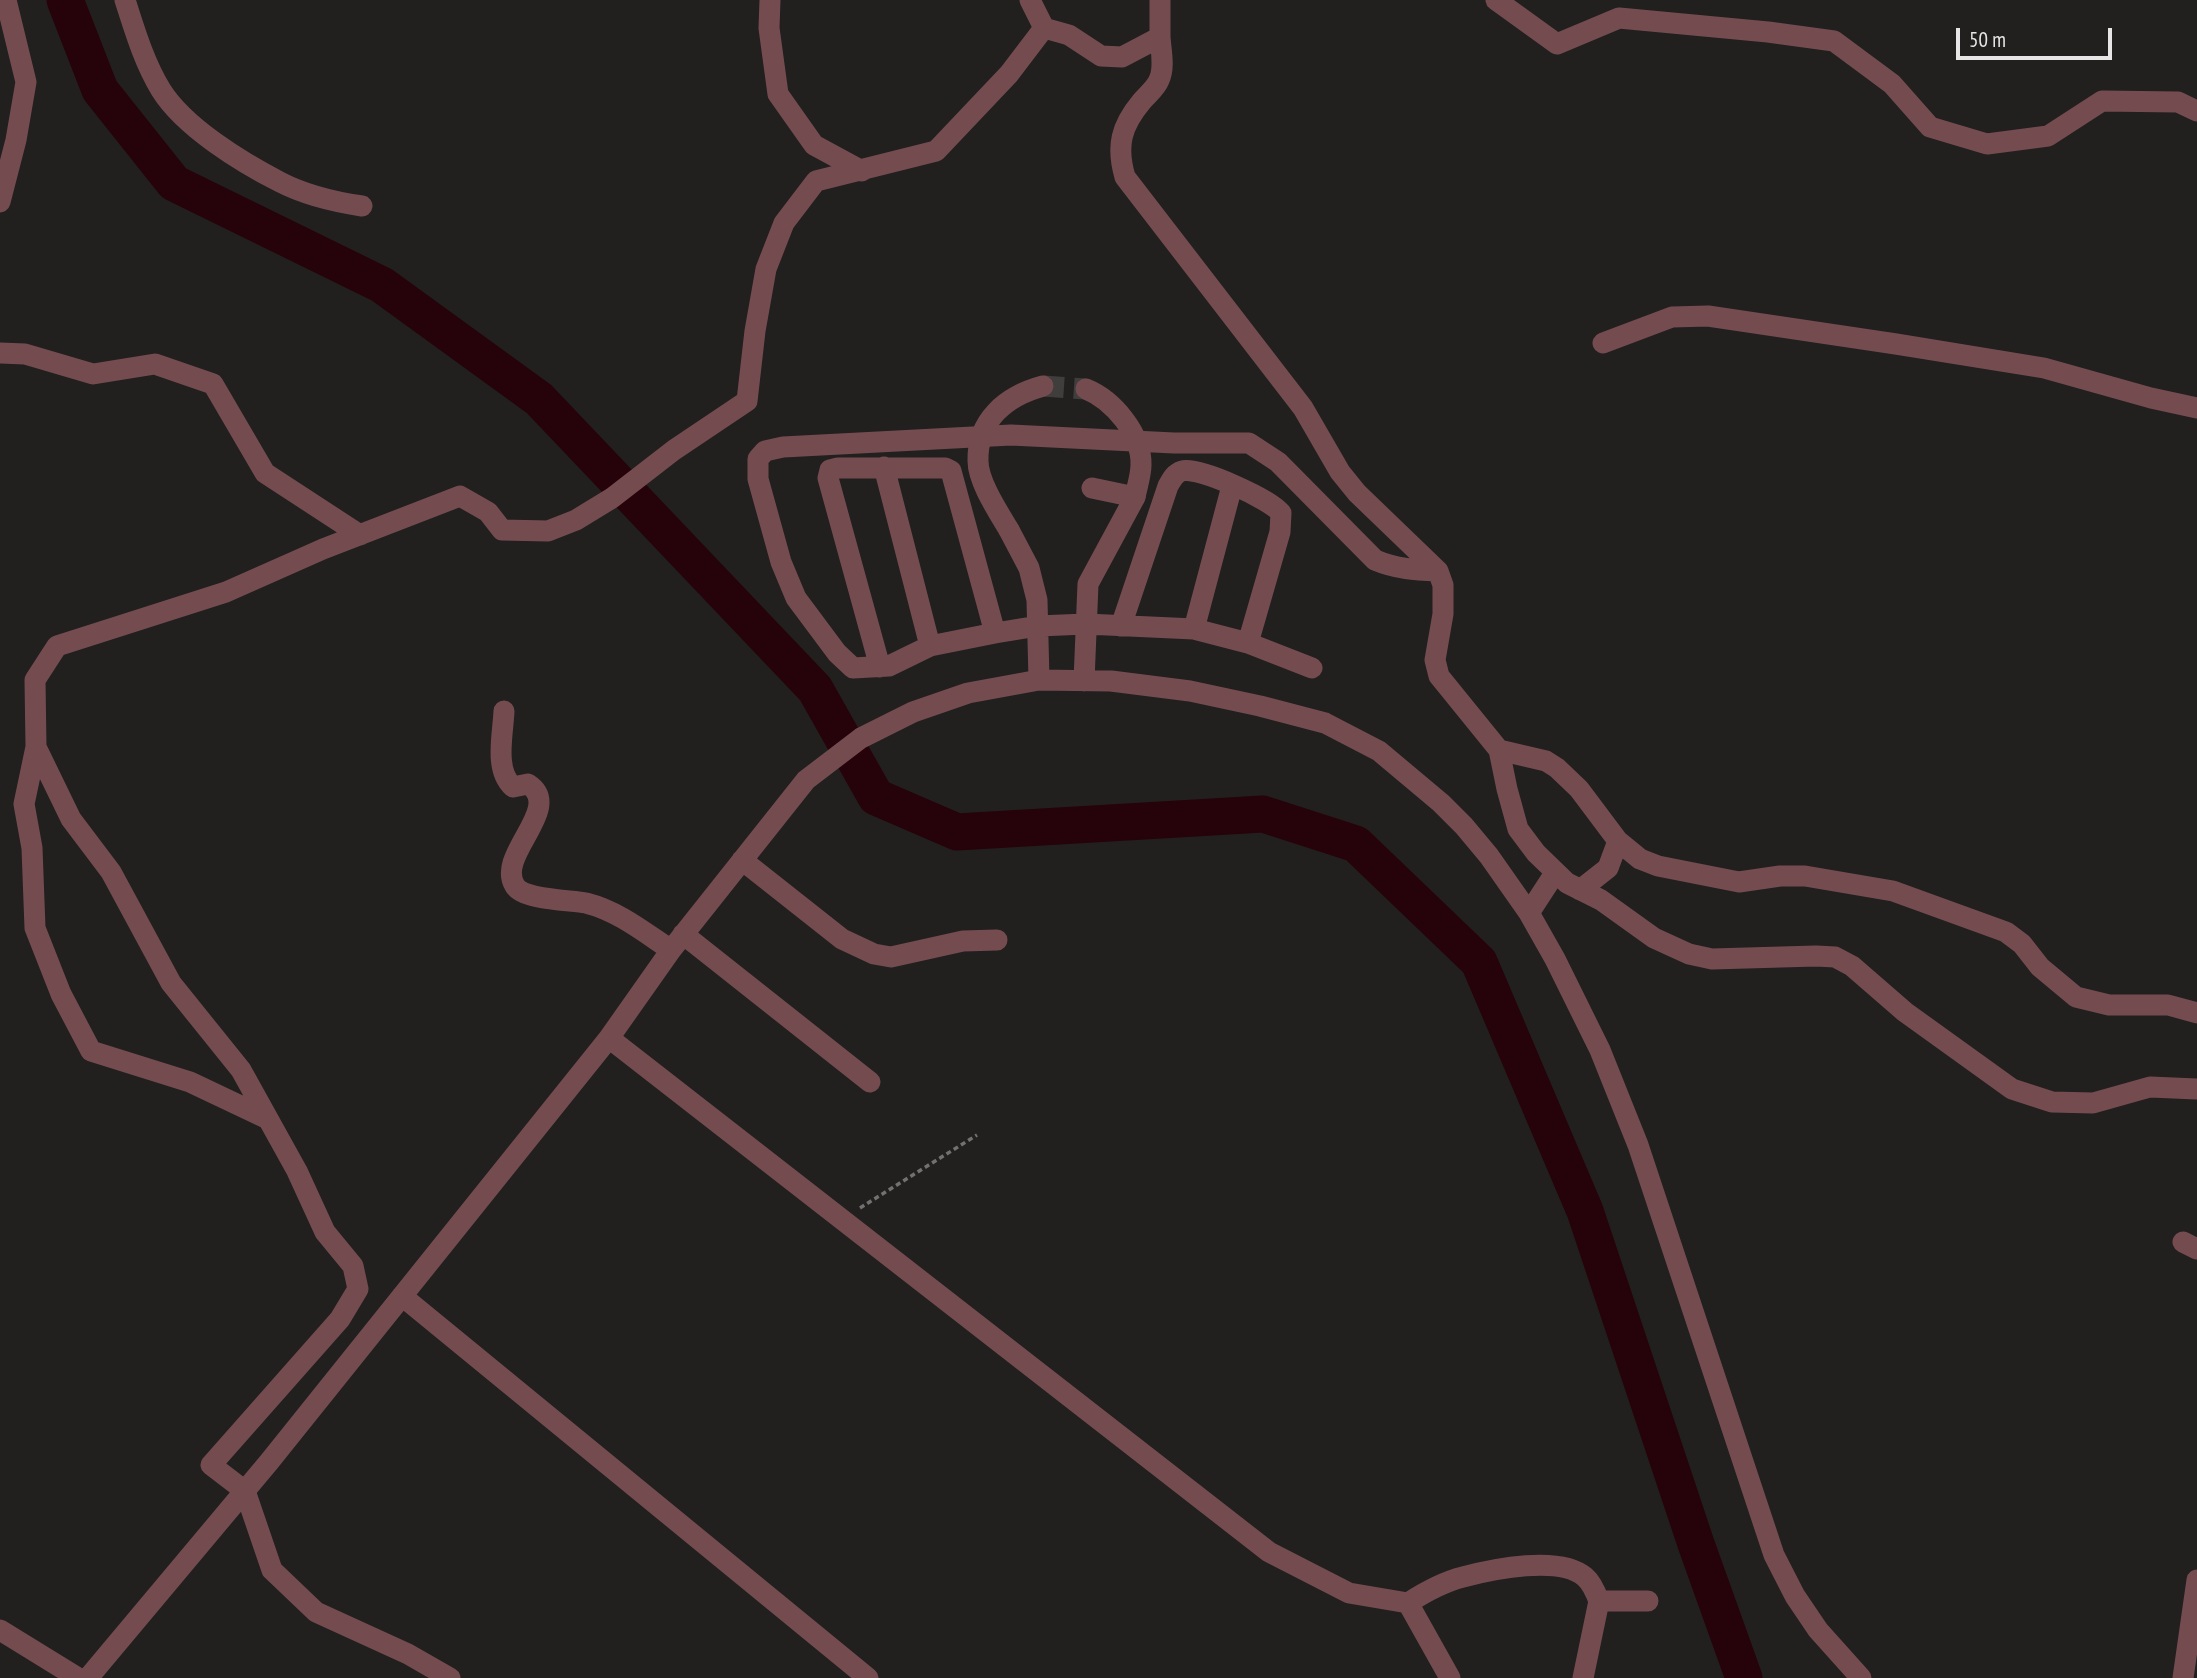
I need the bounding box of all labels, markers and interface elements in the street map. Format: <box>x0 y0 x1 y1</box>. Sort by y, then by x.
scale bar <box>1959 14 2115 58</box>
text: 50 m <box>1969 26 2006 53</box>

